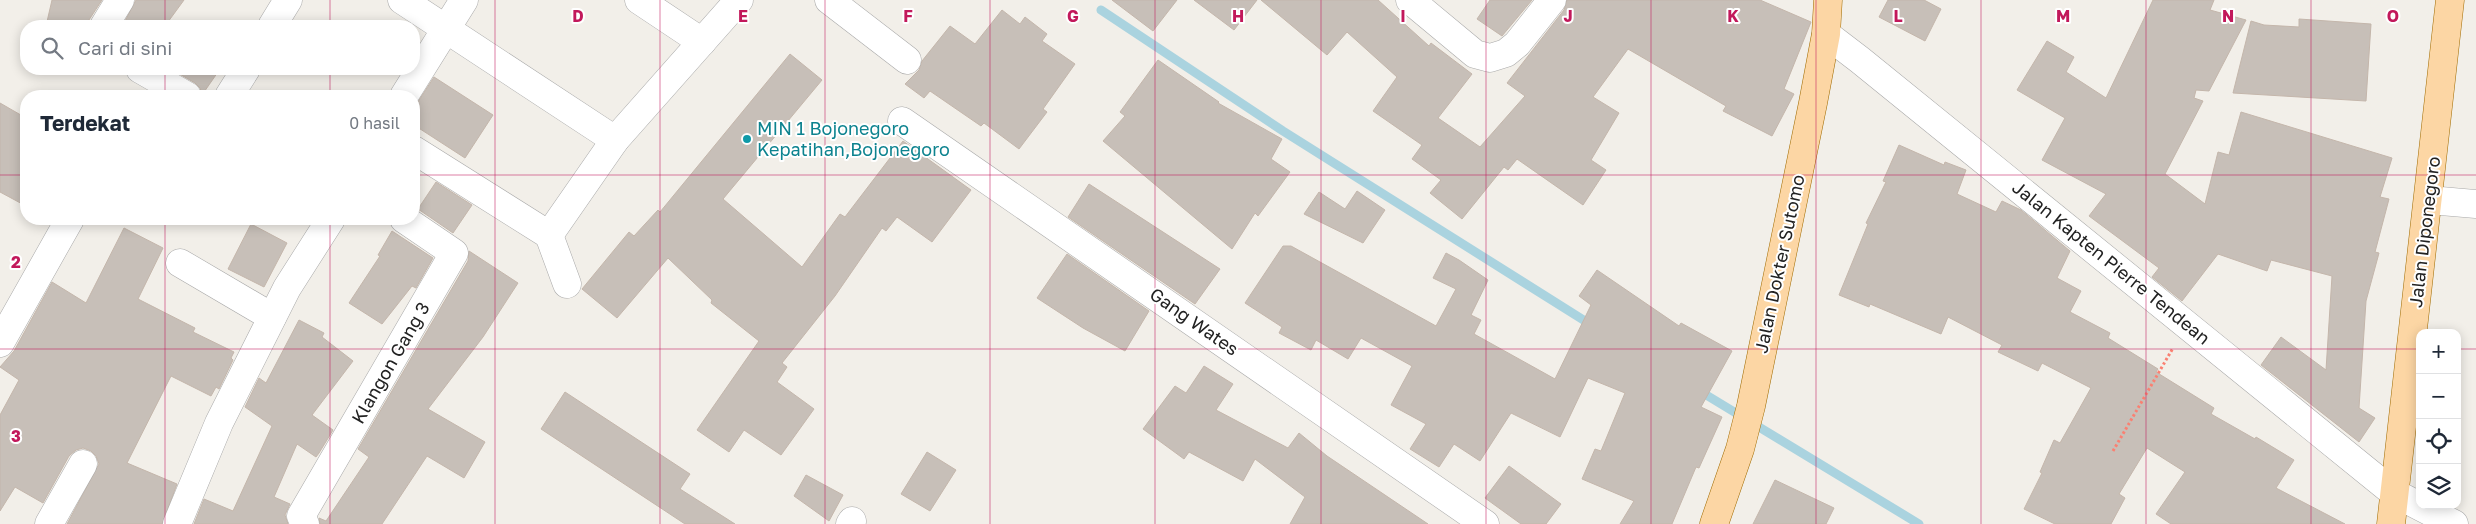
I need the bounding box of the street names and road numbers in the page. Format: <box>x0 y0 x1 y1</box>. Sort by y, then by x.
street label: Jalan Diponegoro <box>2404 155 2444 309</box>
street label: Jalan Dokter Sutomo <box>1749 173 1809 355</box>
street label: Jalan Kapten Pierre Tendean <box>2008 176 2215 349</box>
street label: Gang Wates <box>1146 283 1243 360</box>
street label: Klangon Gang 3 <box>346 298 434 427</box>

